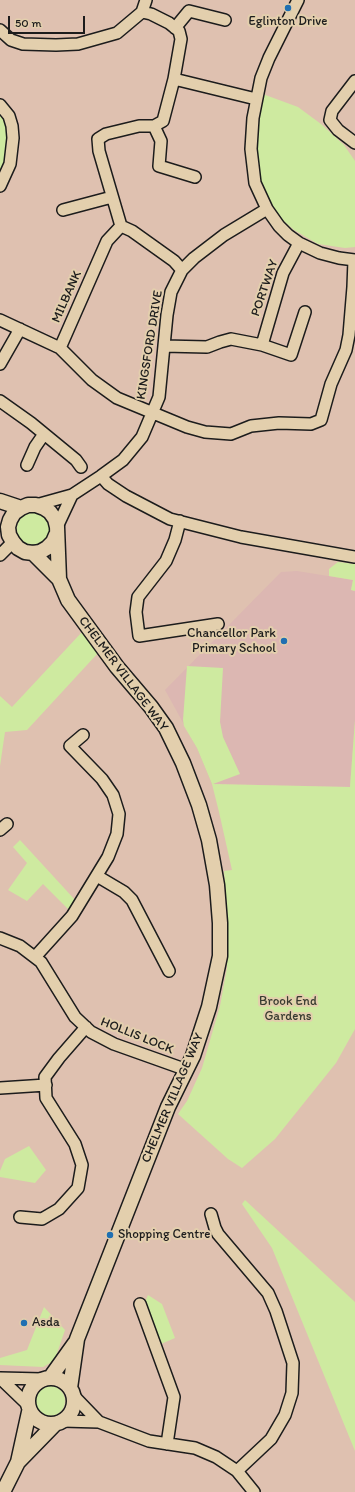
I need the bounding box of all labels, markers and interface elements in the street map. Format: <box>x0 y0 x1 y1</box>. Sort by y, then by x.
marker: Eglinton Drive <box>283 3 293 13</box>
scale bar <box>10 8 87 34</box>
place label: Eglinton Drive <box>249 14 327 30</box>
text: 50 m <box>15 16 41 30</box>
street label: PORTWAY <box>248 258 282 318</box>
street label: MILBANK <box>49 269 85 325</box>
street label: KINGSFORD DRIVE <box>134 289 166 401</box>
street label: CHELMER VILLAGE WAY <box>75 614 171 734</box>
place label: Chancellor Park Primary School <box>187 626 276 657</box>
marker: Chancellor Park Primary School <box>279 636 289 646</box>
park label: Brook End Gardens <box>259 994 317 1025</box>
street label: HOLLIS LOCK <box>98 1014 176 1058</box>
street label: CHELMER VILLAGE WAY <box>139 1031 207 1165</box>
place label: Shopping Centre <box>118 1227 211 1243</box>
marker: Shopping Centre <box>105 1230 115 1240</box>
place label: Asda <box>32 1315 60 1331</box>
marker: Asda <box>19 1318 29 1328</box>

